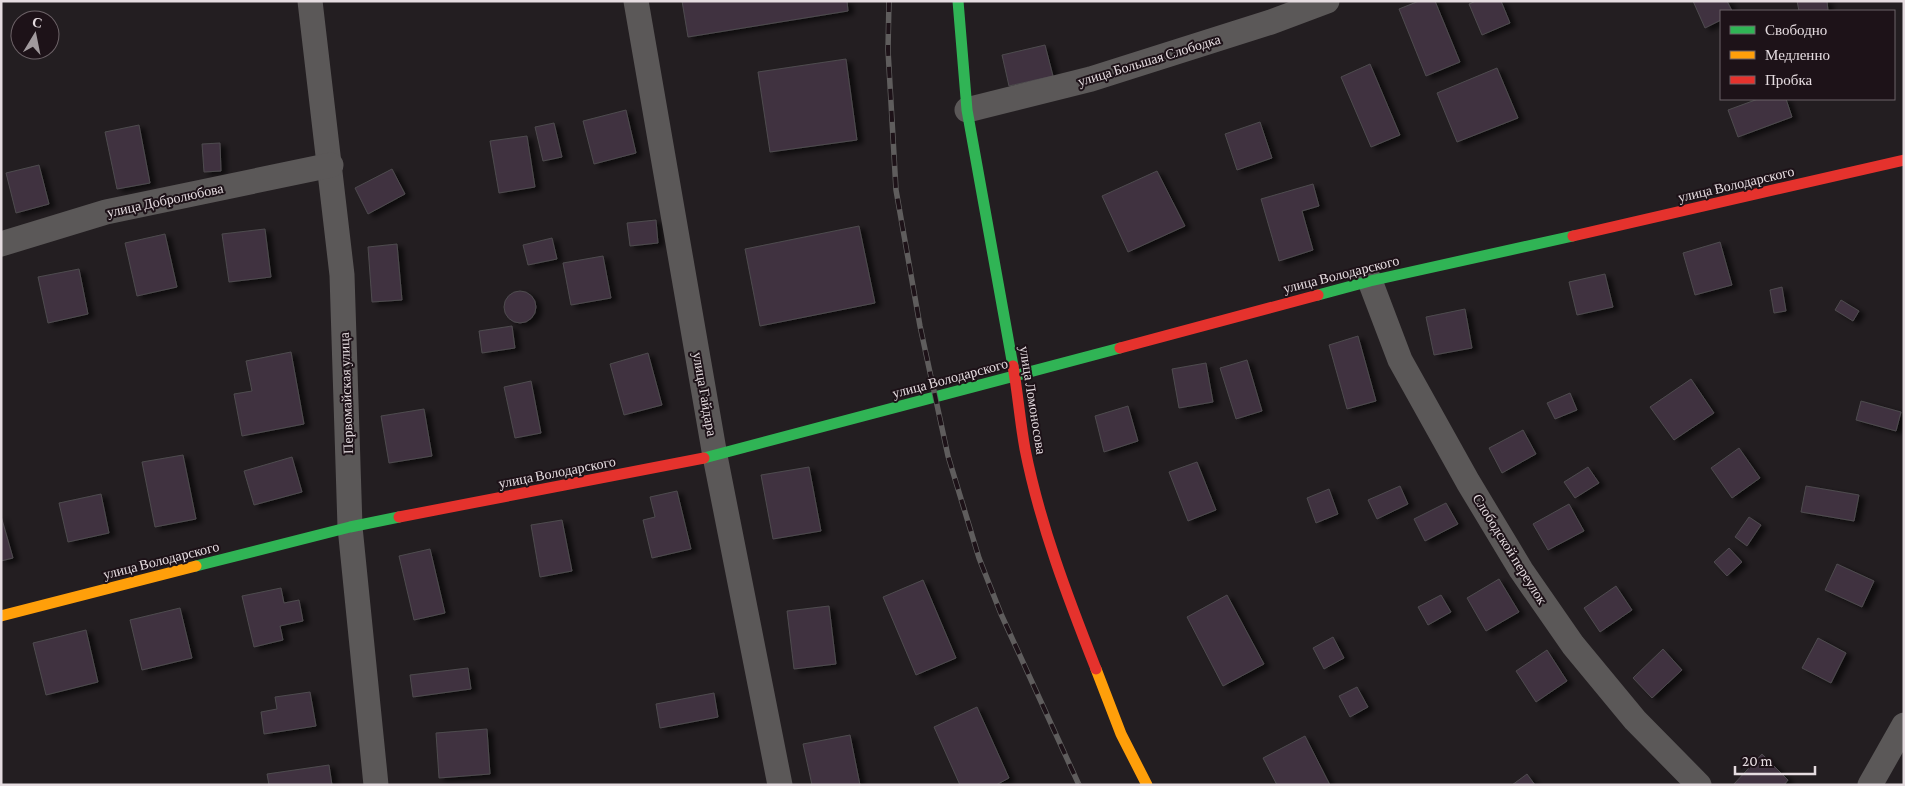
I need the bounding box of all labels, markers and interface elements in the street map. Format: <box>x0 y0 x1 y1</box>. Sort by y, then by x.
north arrow <box>10 10 60 60</box>
legend <box>1720 10 1895 100</box>
text: С <box>31 13 44 31</box>
text: Свободно <box>1765 22 1827 38</box>
street label: улица Большая Слободка <box>1076 30 1223 89</box>
text: Медленно <box>1765 47 1830 63</box>
text: Пробка <box>1765 72 1813 88</box>
street label: улица Володарского <box>1676 163 1796 205</box>
street label: улица Добролюбова <box>105 180 226 220</box>
street label: улица Володарского <box>1281 252 1401 296</box>
street label: Первомайская улица <box>336 331 356 454</box>
street label: улица Ломоносова <box>1017 345 1050 456</box>
street label: улица Гайдара <box>690 351 720 438</box>
street label: улица Володарского <box>890 355 1010 401</box>
street label: улица Володарского <box>497 453 617 491</box>
street label: Слободской переулок <box>1469 491 1551 607</box>
street label: улица Володарского <box>101 538 221 582</box>
scale bar <box>1735 744 1815 776</box>
text: 20 m <box>1742 753 1773 769</box>

